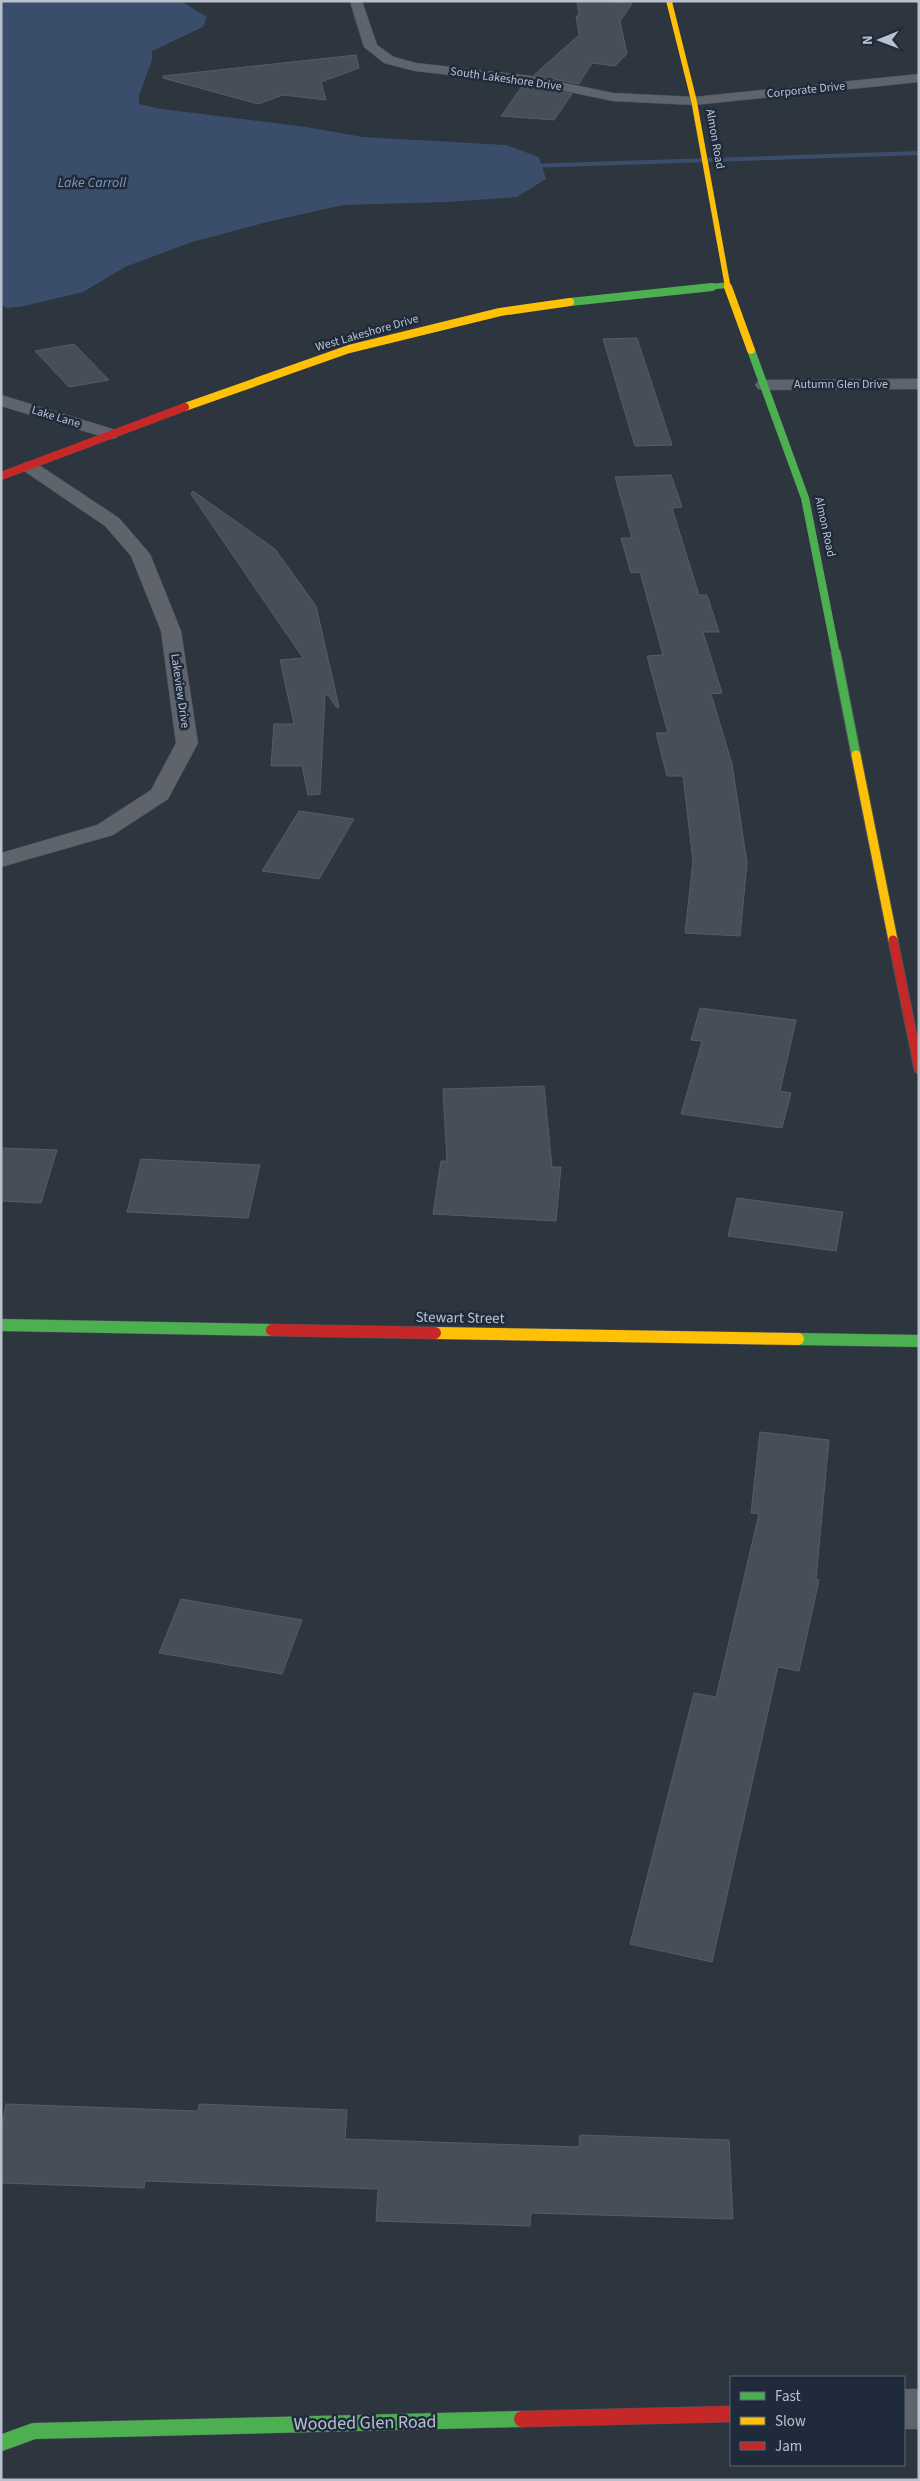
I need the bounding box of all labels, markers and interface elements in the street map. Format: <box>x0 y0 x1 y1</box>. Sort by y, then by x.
north arrow <box>855 15 905 65</box>
text: N <box>858 35 878 45</box>
street label: South Lakeshore Drive <box>449 63 563 95</box>
street label: Corporate Drive <box>766 77 846 103</box>
street label: Almon Road <box>701 108 729 170</box>
water label: Lake Carroll <box>58 173 127 193</box>
street label: West Lakeshore Drive <box>313 310 421 356</box>
street label: Autumn Glen Drive <box>794 376 888 393</box>
street label: Lake Lane <box>29 402 83 433</box>
street label: Almon Road <box>810 496 840 558</box>
street label: Lakeview Drive <box>166 653 194 729</box>
street label: Stewart Street <box>415 1307 505 1329</box>
legend <box>730 2376 905 2466</box>
text: Fast <box>775 2386 801 2407</box>
street label: Wooded Glen Road <box>293 2409 437 2437</box>
text: Slow <box>775 2411 806 2432</box>
text: Jam <box>775 2436 802 2457</box>

